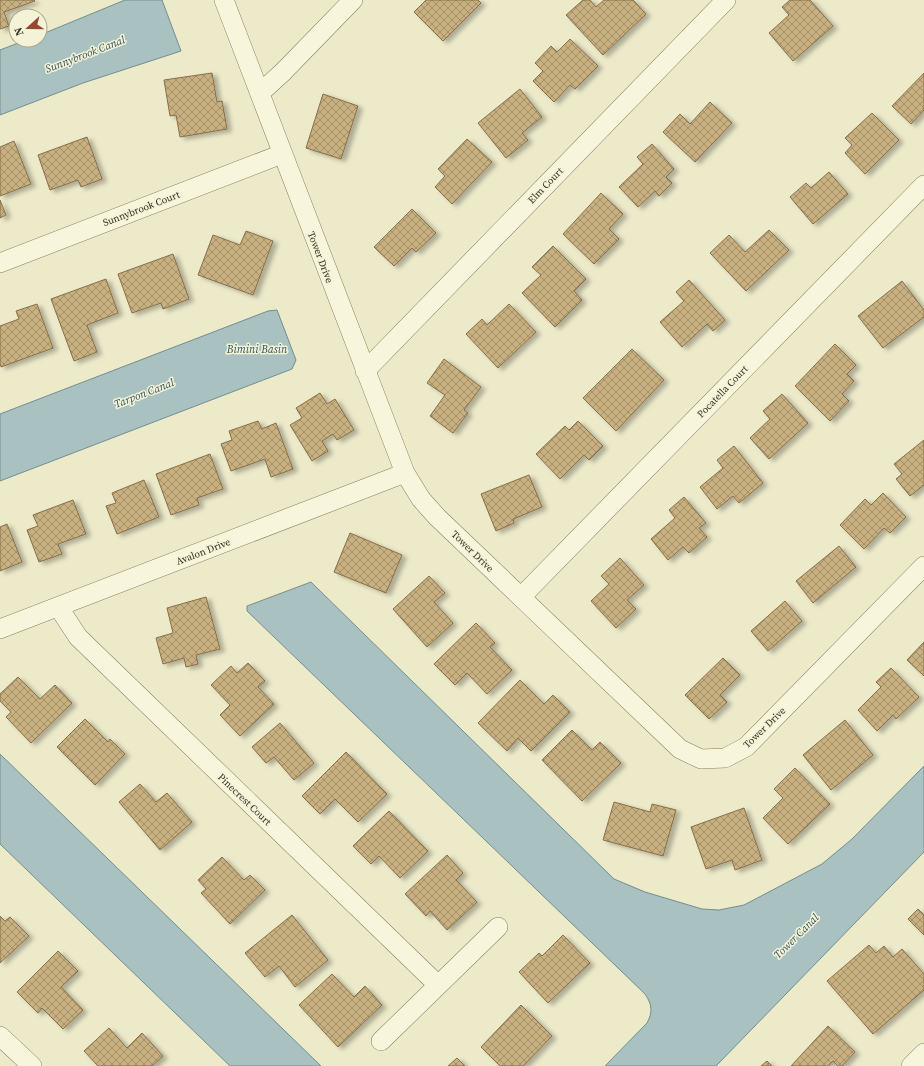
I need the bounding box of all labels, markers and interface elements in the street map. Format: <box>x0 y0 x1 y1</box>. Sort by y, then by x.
north arrow <box>8 8 48 48</box>
text: N <box>11 25 28 38</box>
water label: Sunnybrook Canal <box>43 32 128 77</box>
street label: Elm Court <box>525 164 566 206</box>
street label: Sunnybrook Court <box>101 188 182 229</box>
street label: Tower Drive <box>305 230 336 285</box>
water label: Bimini Basin <box>226 342 288 357</box>
street label: Pocatella Court <box>694 362 751 420</box>
water label: Tarpon Canal <box>112 375 177 412</box>
street label: Tower Drive <box>449 528 497 575</box>
street label: Avalon Drive <box>174 535 232 568</box>
street label: Tower Drive <box>740 704 788 751</box>
street label: Pinecrest Court <box>215 771 275 829</box>
water label: Tower Canal <box>771 910 823 962</box>

